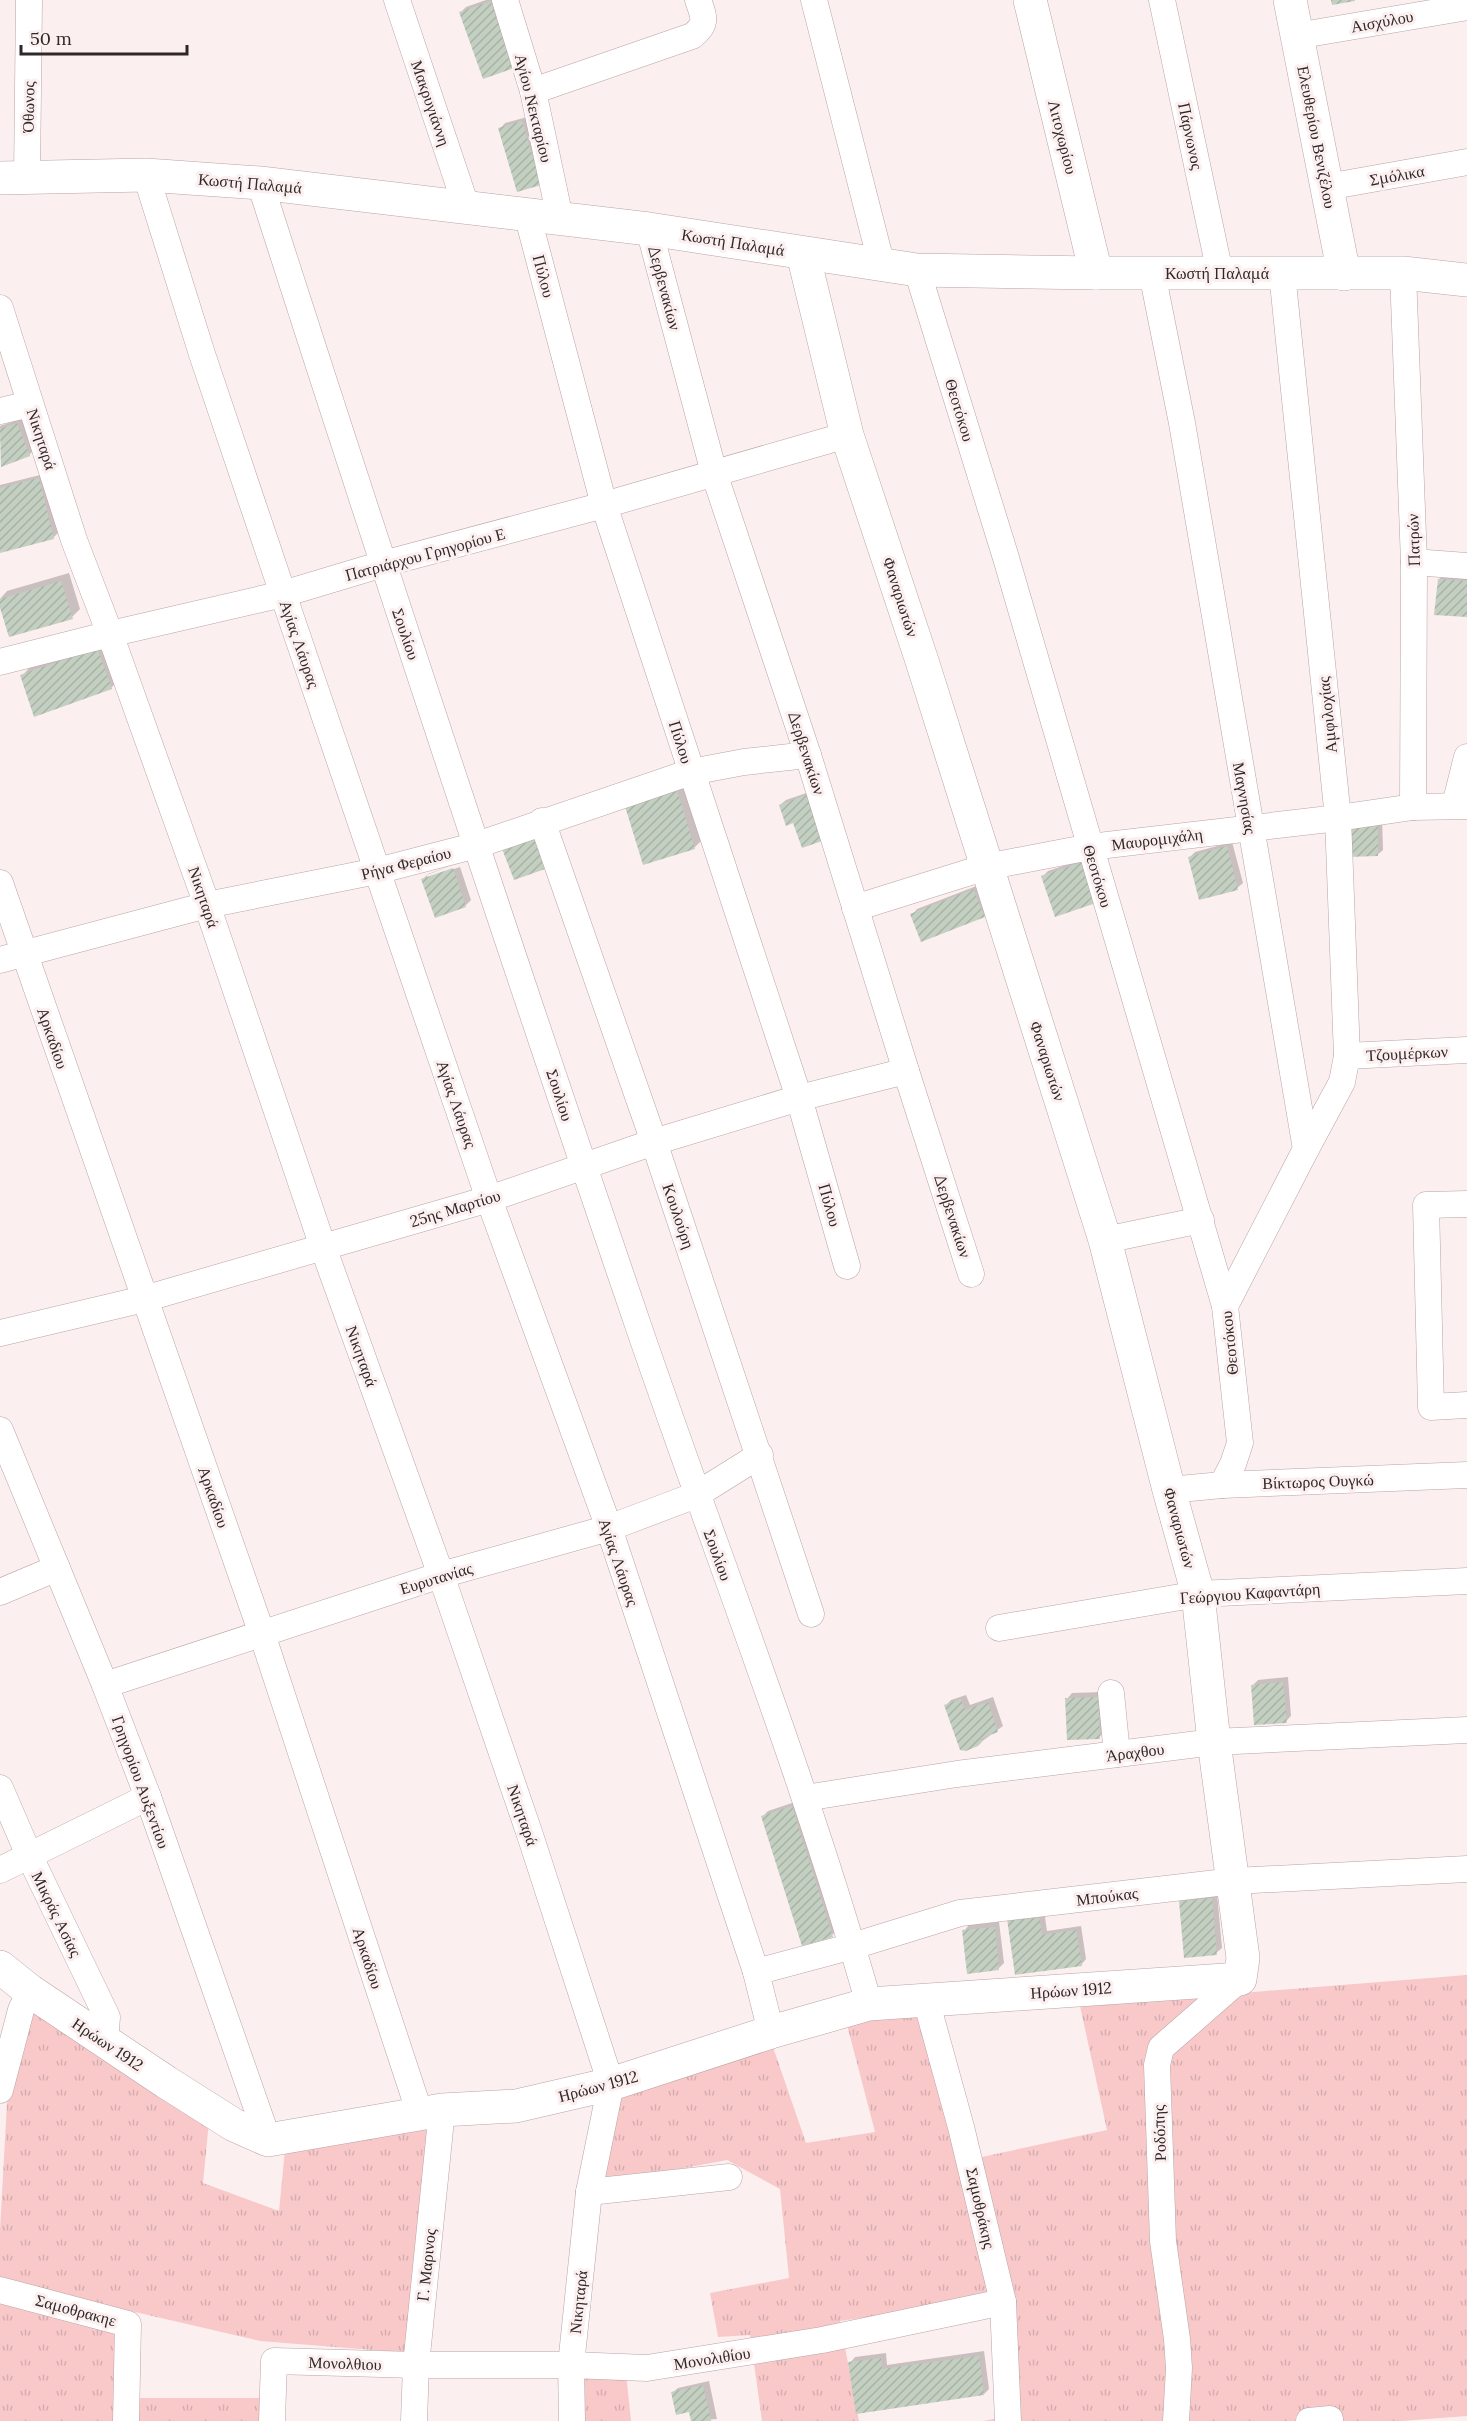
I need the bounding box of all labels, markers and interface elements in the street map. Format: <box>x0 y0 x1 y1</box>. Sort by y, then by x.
street label: Αισχύλου <box>1349 6 1415 36</box>
scale bar <box>21 18 188 56</box>
text: 50 m <box>30 27 72 50</box>
street label: Αγίου Νεκταρίου <box>511 52 557 164</box>
street label: Μακρυγιάννη <box>407 58 455 148</box>
street label: Ελευθερίου Βενιζέλου <box>1293 64 1341 210</box>
street label: Όθωνος <box>18 81 38 134</box>
street label: Λιτοχωρίου <box>1044 98 1082 176</box>
street label: Πάρνωνος <box>1174 101 1208 172</box>
street label: Σμόλικα <box>1368 160 1427 190</box>
street label: Κωστή Παλαμά <box>197 169 303 198</box>
street label: Κωστή Παλαμά <box>680 224 787 260</box>
street label: Δερβενακίων <box>644 244 686 332</box>
street label: Πύλου <box>529 252 559 300</box>
street label: Κωστή Παλαμά <box>1165 263 1270 283</box>
street label: Θεοτόκου <box>941 376 979 444</box>
street label: Νικηταρά <box>23 406 62 473</box>
street label: Πατρών <box>1402 513 1424 567</box>
street label: Πατριάρχου Γρηγορίου Ε <box>343 523 507 585</box>
street label: Φαναριωτών <box>879 555 923 639</box>
street label: Αγίας Λάυρας <box>276 598 325 691</box>
street label: Σουλίου <box>388 606 424 662</box>
street label: Αμφιλοχίας <box>1313 675 1341 754</box>
street label: Δερβενακίων <box>784 709 830 797</box>
street label: Πύλου <box>665 718 697 766</box>
street label: Μαγνησίας <box>1229 760 1261 836</box>
street label: Μαυρομιχάλη <box>1110 823 1204 855</box>
street label: Ρήγα Φεραίου <box>359 842 453 884</box>
street label: Θεοτόκου <box>1079 842 1117 910</box>
street label: Νικηταρά <box>184 864 224 931</box>
street label: Αρκαδίου <box>33 1005 73 1071</box>
street label: Φαναριωτών <box>1026 1019 1070 1103</box>
street label: Τζουμέρκων <box>1366 1041 1448 1065</box>
street label: Αγίας Λάυρας <box>433 1058 482 1151</box>
street label: Σουλίου <box>542 1067 578 1123</box>
street label: Δερβενακίων <box>930 1172 976 1260</box>
street label: Κουλούρη <box>659 1181 699 1251</box>
street label: Πύλου <box>814 1181 846 1229</box>
street label: 25ης Μαρτίου <box>407 1185 503 1231</box>
street label: Θεοτόκου <box>1216 1310 1242 1376</box>
street label: Νικηταρά <box>342 1323 382 1390</box>
street label: Αρκαδίου <box>194 1464 234 1530</box>
street label: Βίκτωρος Ουγκώ <box>1262 1469 1374 1493</box>
street label: Φαναριωτών <box>1160 1485 1200 1571</box>
street label: Αγίας Λάυρας <box>595 1516 644 1609</box>
street label: Σουλίου <box>700 1527 737 1583</box>
street label: Ευρυτανίας <box>397 1557 475 1598</box>
street label: Γεώργιου Καφαντάρη <box>1179 1578 1321 1608</box>
street label: Γρηγορίου Αυξεντίου <box>108 1713 174 1851</box>
street label: Άραχθου <box>1105 1738 1165 1765</box>
street label: Νικηταρά <box>503 1782 543 1849</box>
street label: Μικράς Ασίας <box>28 1868 87 1961</box>
street label: Μπούκας <box>1075 1882 1140 1910</box>
street label: Αρκαδίου <box>349 1925 387 1991</box>
street label: Ηρώων 1912 <box>1030 1977 1112 2003</box>
street label: Ηρώων 1912 <box>69 2013 147 2075</box>
street label: Ηρώων 1912 <box>556 2066 640 2106</box>
street label: Ροδόπης <box>1148 2104 1170 2162</box>
street label: Σαμοθράκης <box>962 2166 1000 2251</box>
street label: Γ. Μαρινος <box>412 2227 440 2303</box>
street label: Νικηταρά <box>565 2269 591 2335</box>
street label: Σαμοθρακηε <box>33 2290 119 2330</box>
street label: Μονολιθίου <box>672 2342 752 2374</box>
street label: Μονολθιου <box>308 2352 382 2374</box>

